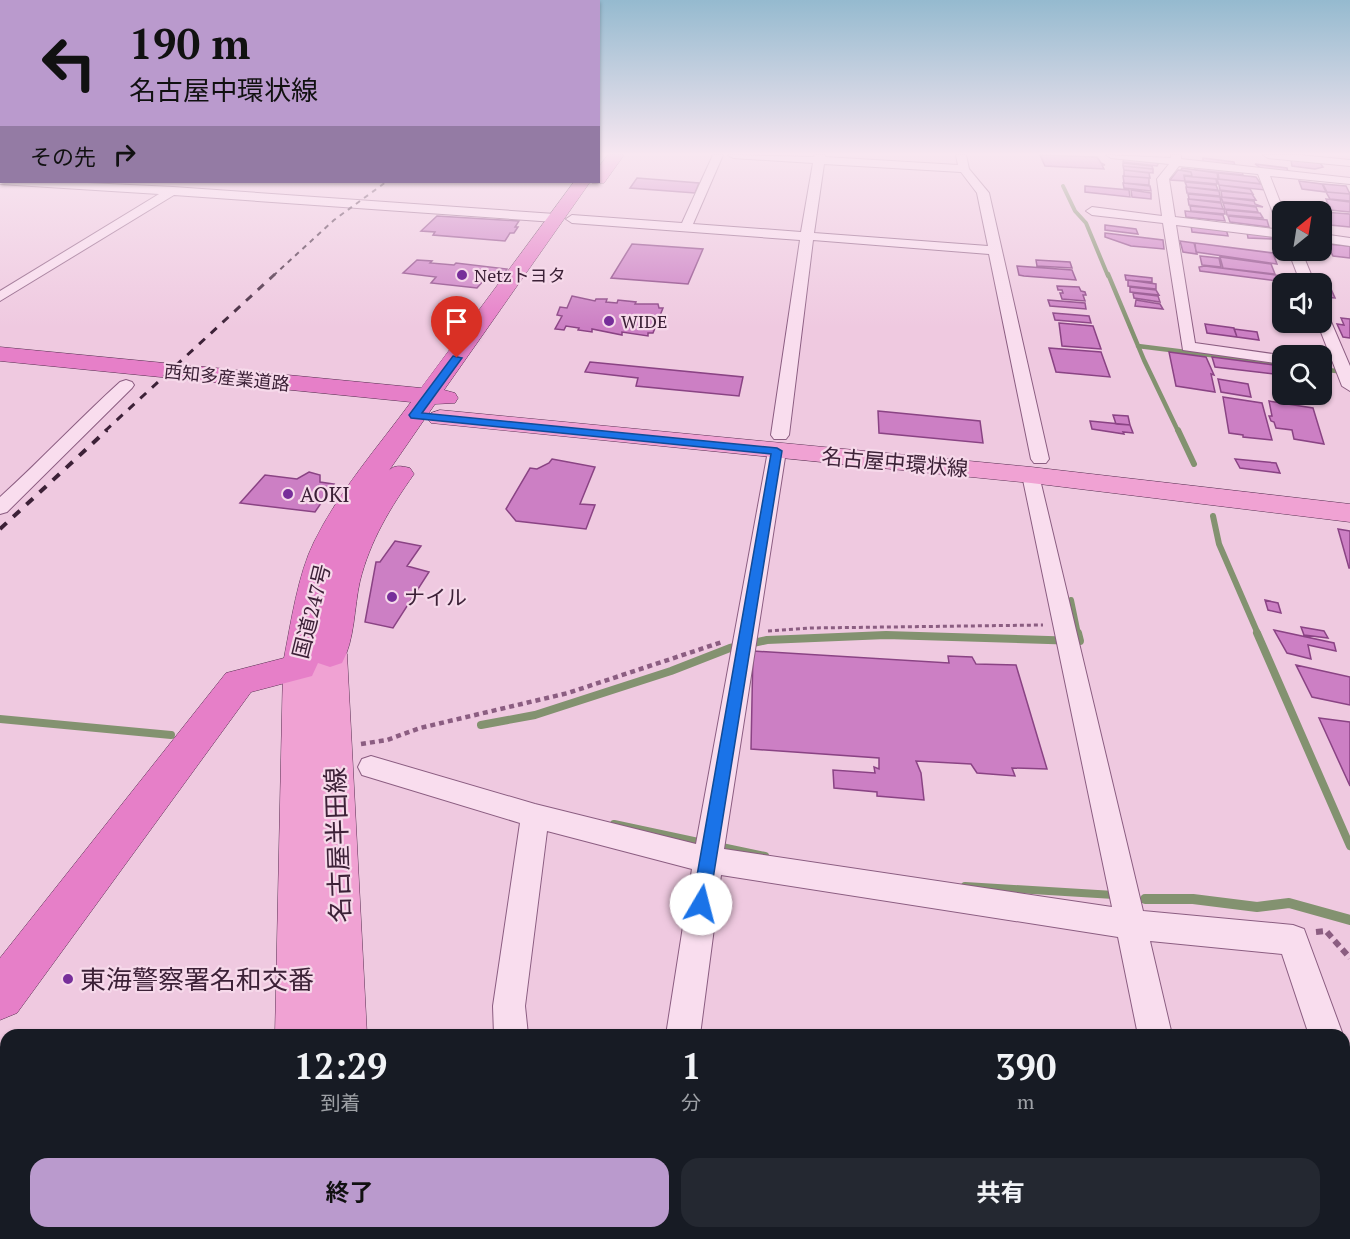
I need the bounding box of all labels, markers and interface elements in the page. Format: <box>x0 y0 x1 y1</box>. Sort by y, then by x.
text: 190 m <box>129 15 250 71</box>
icon: left <box>30 24 108 102</box>
text: 名古屋中環状線 <box>129 72 318 108</box>
icon: right <box>108 138 141 171</box>
text: その先 <box>30 142 96 171</box>
north arrow <box>1272 201 1332 261</box>
map controls <box>1272 201 1332 405</box>
place label: Netzトヨタ <box>474 263 566 287</box>
marker: Netzトヨタ <box>455 268 469 282</box>
button: sound <box>1272 273 1332 333</box>
pin <box>431 296 482 358</box>
icon: arrive <box>440 305 473 338</box>
place label: WIDE <box>621 309 667 333</box>
marker: WIDE <box>602 314 616 328</box>
button: search <box>1272 345 1332 405</box>
street label: 西知多産業道路 <box>163 358 291 396</box>
street label: 名古屋中環状線 <box>821 442 969 482</box>
place label: AOKI <box>300 480 350 508</box>
marker: AOKI <box>281 487 295 501</box>
street label: 国道247号 <box>286 561 336 661</box>
place label: ナイル <box>404 583 467 611</box>
marker: ナイル <box>385 590 399 604</box>
street label: 名古屋半田線 <box>317 766 357 924</box>
position arrow <box>669 872 733 936</box>
place label: 東海警察署名和交番 <box>80 962 314 996</box>
marker: 東海警察署名和交番 <box>61 972 75 986</box>
text: 12:29 <box>294 1042 387 1089</box>
text: 1 <box>681 1042 702 1089</box>
text: 390 <box>995 1043 1056 1090</box>
text: m <box>1017 1088 1034 1115</box>
text: 到着 <box>321 1089 361 1116</box>
text: 分 <box>681 1089 701 1116</box>
button: 終了 <box>30 1158 669 1227</box>
button: 共有 <box>681 1158 1320 1227</box>

